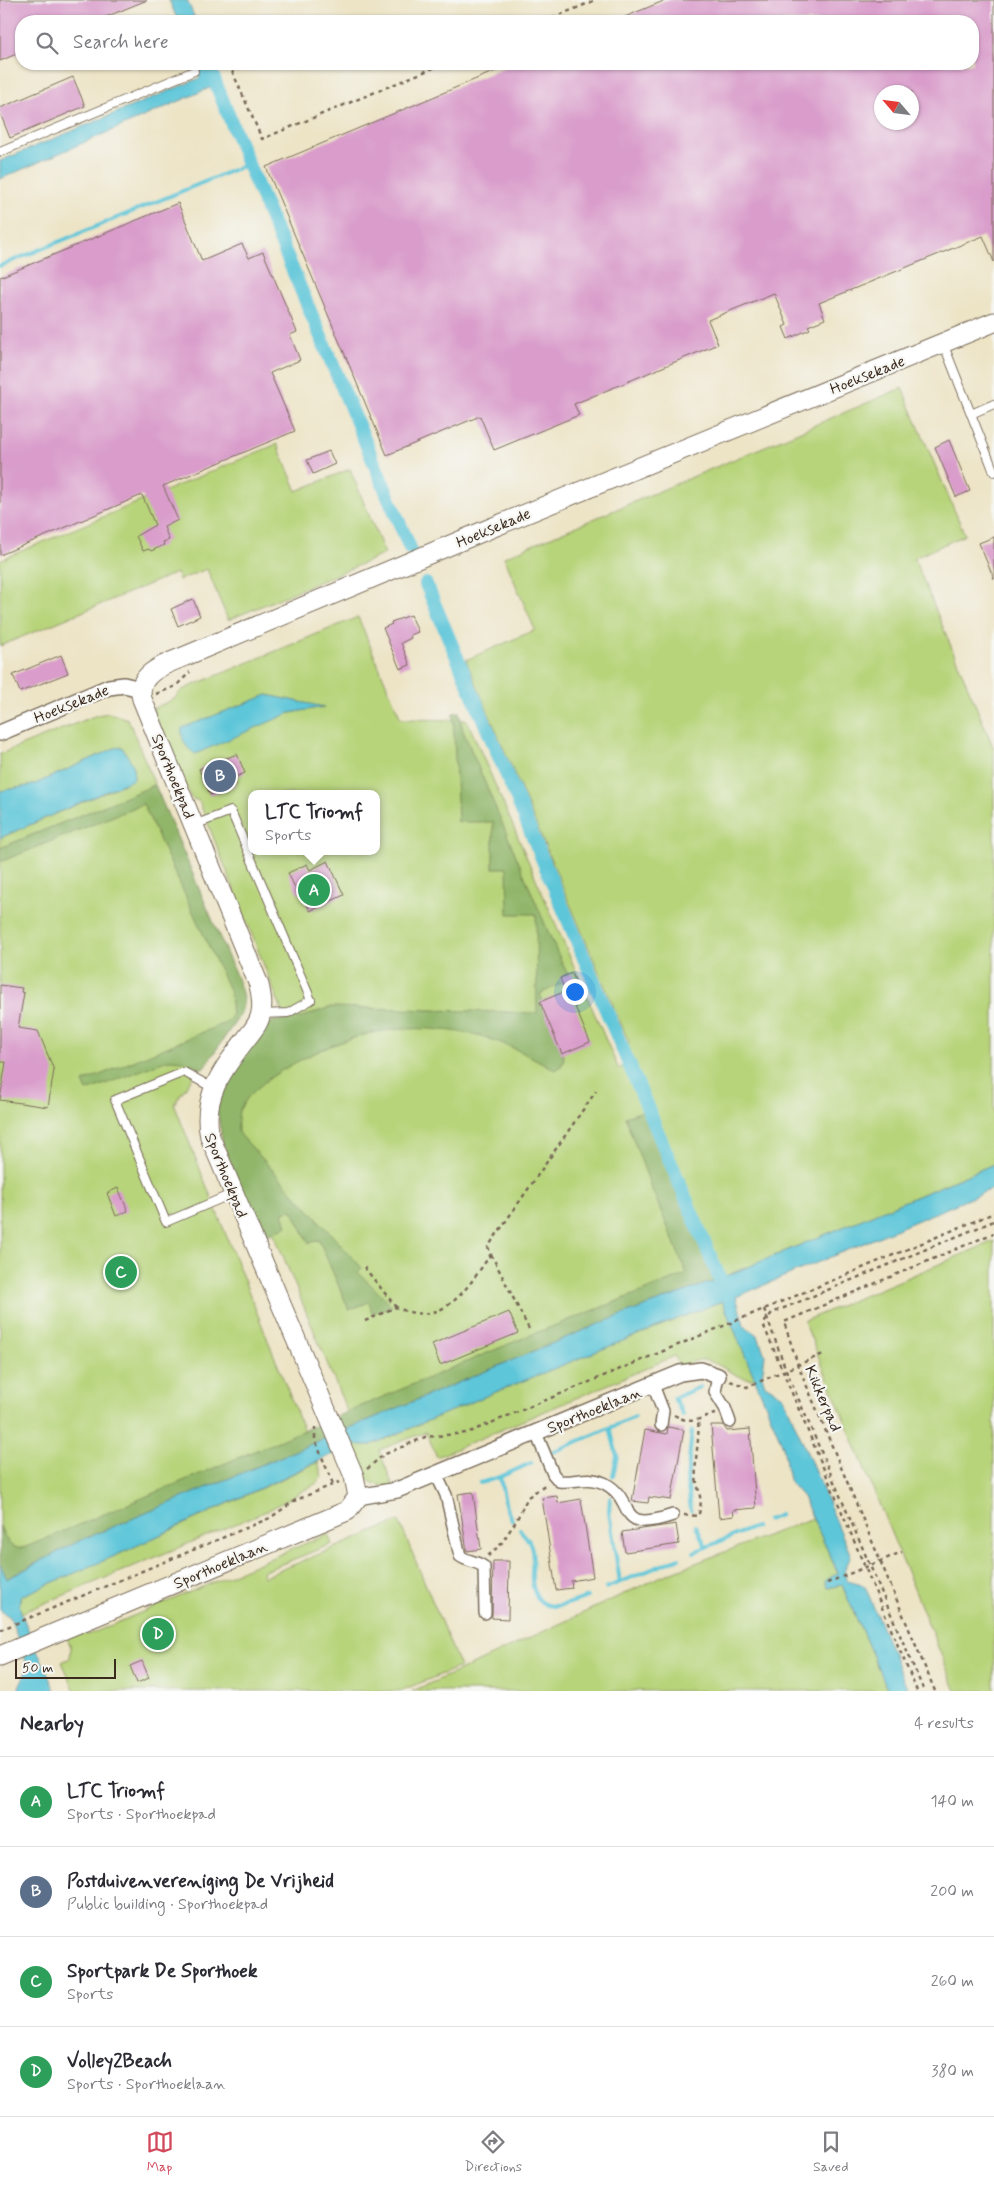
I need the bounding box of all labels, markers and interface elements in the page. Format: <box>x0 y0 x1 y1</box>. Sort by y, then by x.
search box <box>15 15 979 70</box>
icon: search <box>33 29 61 57</box>
text: Search here <box>73 30 169 55</box>
north arrow <box>874 85 919 130</box>
street label: Hoeksekade <box>827 351 908 400</box>
street label: Hoeksekade <box>453 503 534 553</box>
street label: Hoeksekade <box>31 680 112 729</box>
street label: Sporthoekpad <box>146 731 199 822</box>
pin: B <box>204 757 236 795</box>
popup <box>248 790 380 855</box>
text: LTC Triomf <box>265 800 363 825</box>
text: Sports <box>265 825 311 846</box>
pin: A <box>298 871 330 909</box>
your location <box>562 979 588 1005</box>
street label: Sporthoekpad <box>199 1130 252 1221</box>
pin: C <box>105 1253 137 1291</box>
street label: Kikkerpad <box>799 1362 846 1435</box>
street label: Sporthoeklaan <box>544 1382 645 1439</box>
street label: Sporthoeklaan <box>170 1536 271 1595</box>
pin: D <box>142 1615 174 1653</box>
scale bar <box>15 1656 116 1679</box>
text: 50 m <box>22 1659 53 1677</box>
text: Nearby <box>20 1710 84 1738</box>
text: 4 results <box>914 1713 974 1734</box>
text: LTC Triomf <box>67 1779 165 1804</box>
text: A <box>31 1791 41 1812</box>
text: 140 m <box>930 1791 974 1812</box>
text: Sports · Sporthoekpad <box>67 1804 216 1825</box>
text: Postduivenvereniging De Vrijheid <box>67 1869 334 1894</box>
text: B <box>31 1881 41 1902</box>
text: 200 m <box>930 1881 974 1902</box>
text: Public building · Sporthoekpad <box>67 1894 268 1915</box>
text: Sportpark De Sporthoek <box>67 1959 257 1984</box>
text: C <box>30 1971 42 1992</box>
text: 260 m <box>931 1971 974 1992</box>
text: Sports <box>67 1984 113 2005</box>
text: Volley2Beach <box>67 2049 172 2074</box>
text: D <box>30 2061 42 2082</box>
text: 380 m <box>931 2061 974 2082</box>
text: Sports · Sporthoeklaan <box>67 2074 226 2095</box>
tab: Map <box>146 2128 174 2176</box>
tab: Directions <box>465 2128 522 2176</box>
tab: Saved <box>813 2128 848 2176</box>

